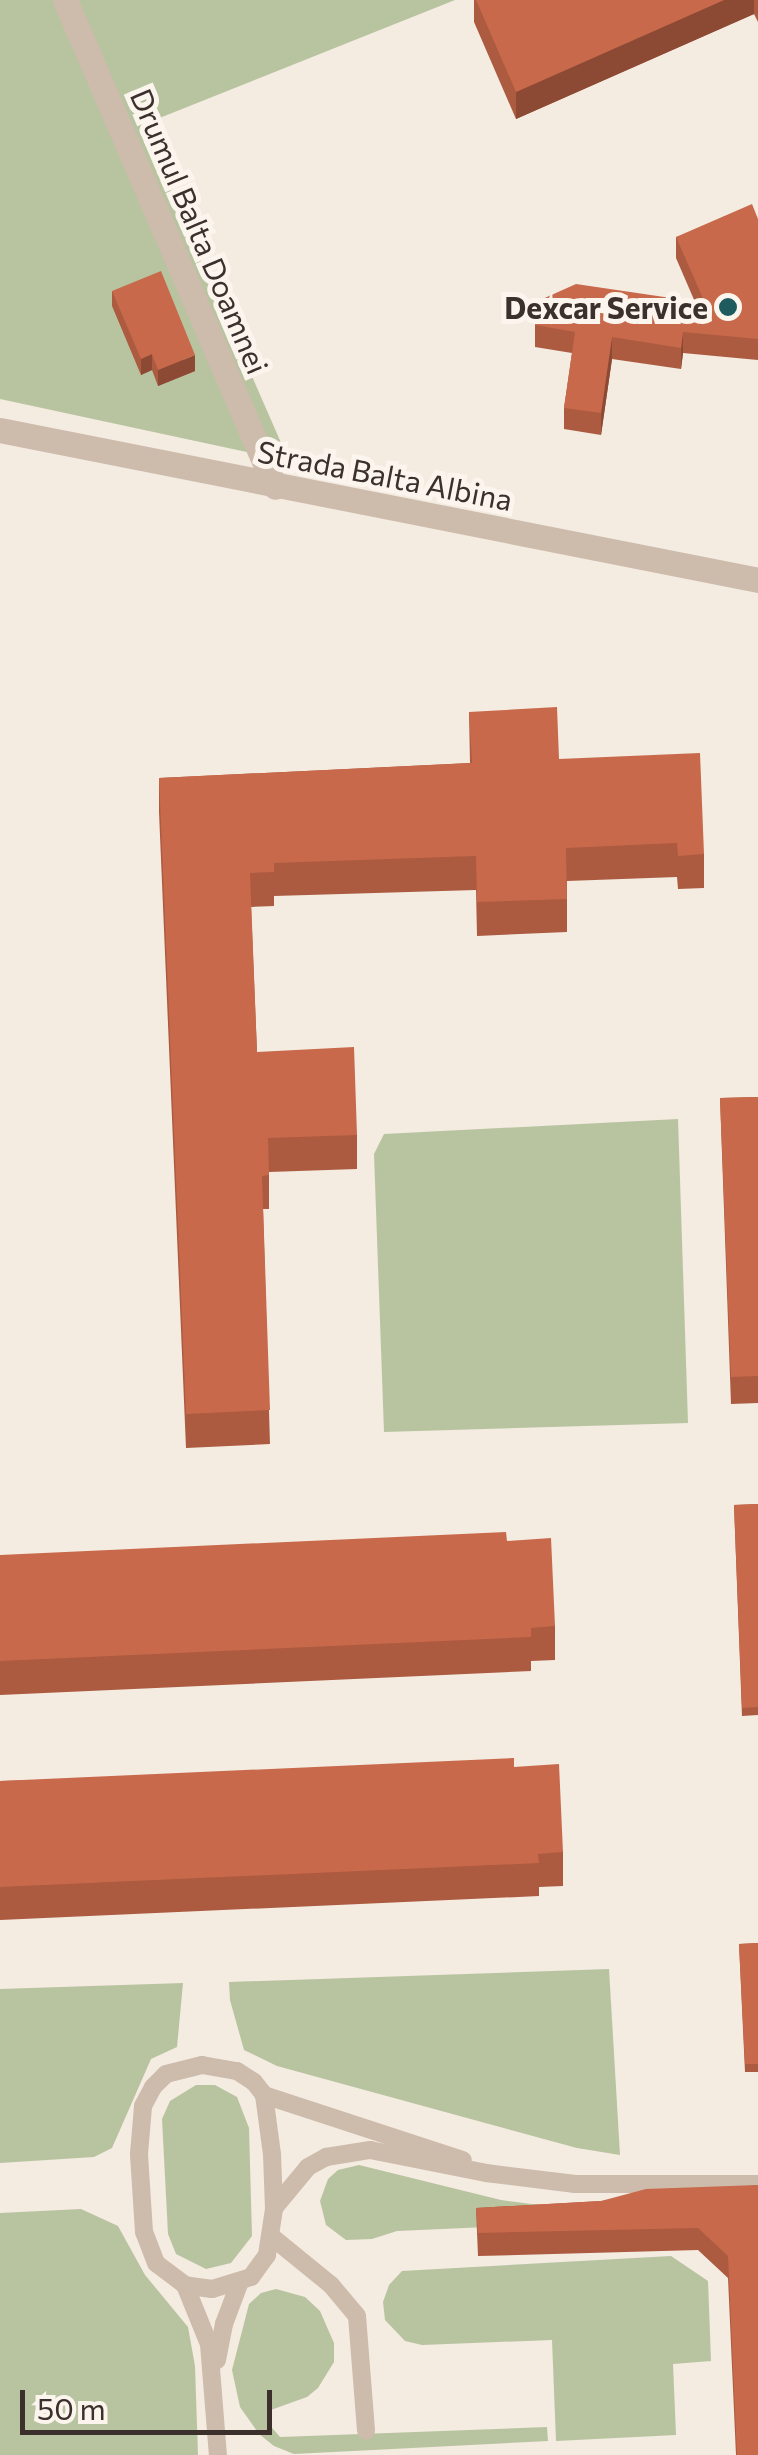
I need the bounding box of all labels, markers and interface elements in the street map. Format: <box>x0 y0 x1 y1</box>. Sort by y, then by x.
street label: Drumul Balta Doamnei <box>124 83 276 379</box>
place label: Dexcar Service <box>504 289 708 325</box>
marker: Dexcar Service <box>717 296 739 318</box>
street label: Strada Balta Albina <box>255 433 515 517</box>
scale bar <box>25 2370 278 2432</box>
text: 50 m <box>37 2389 106 2426</box>

